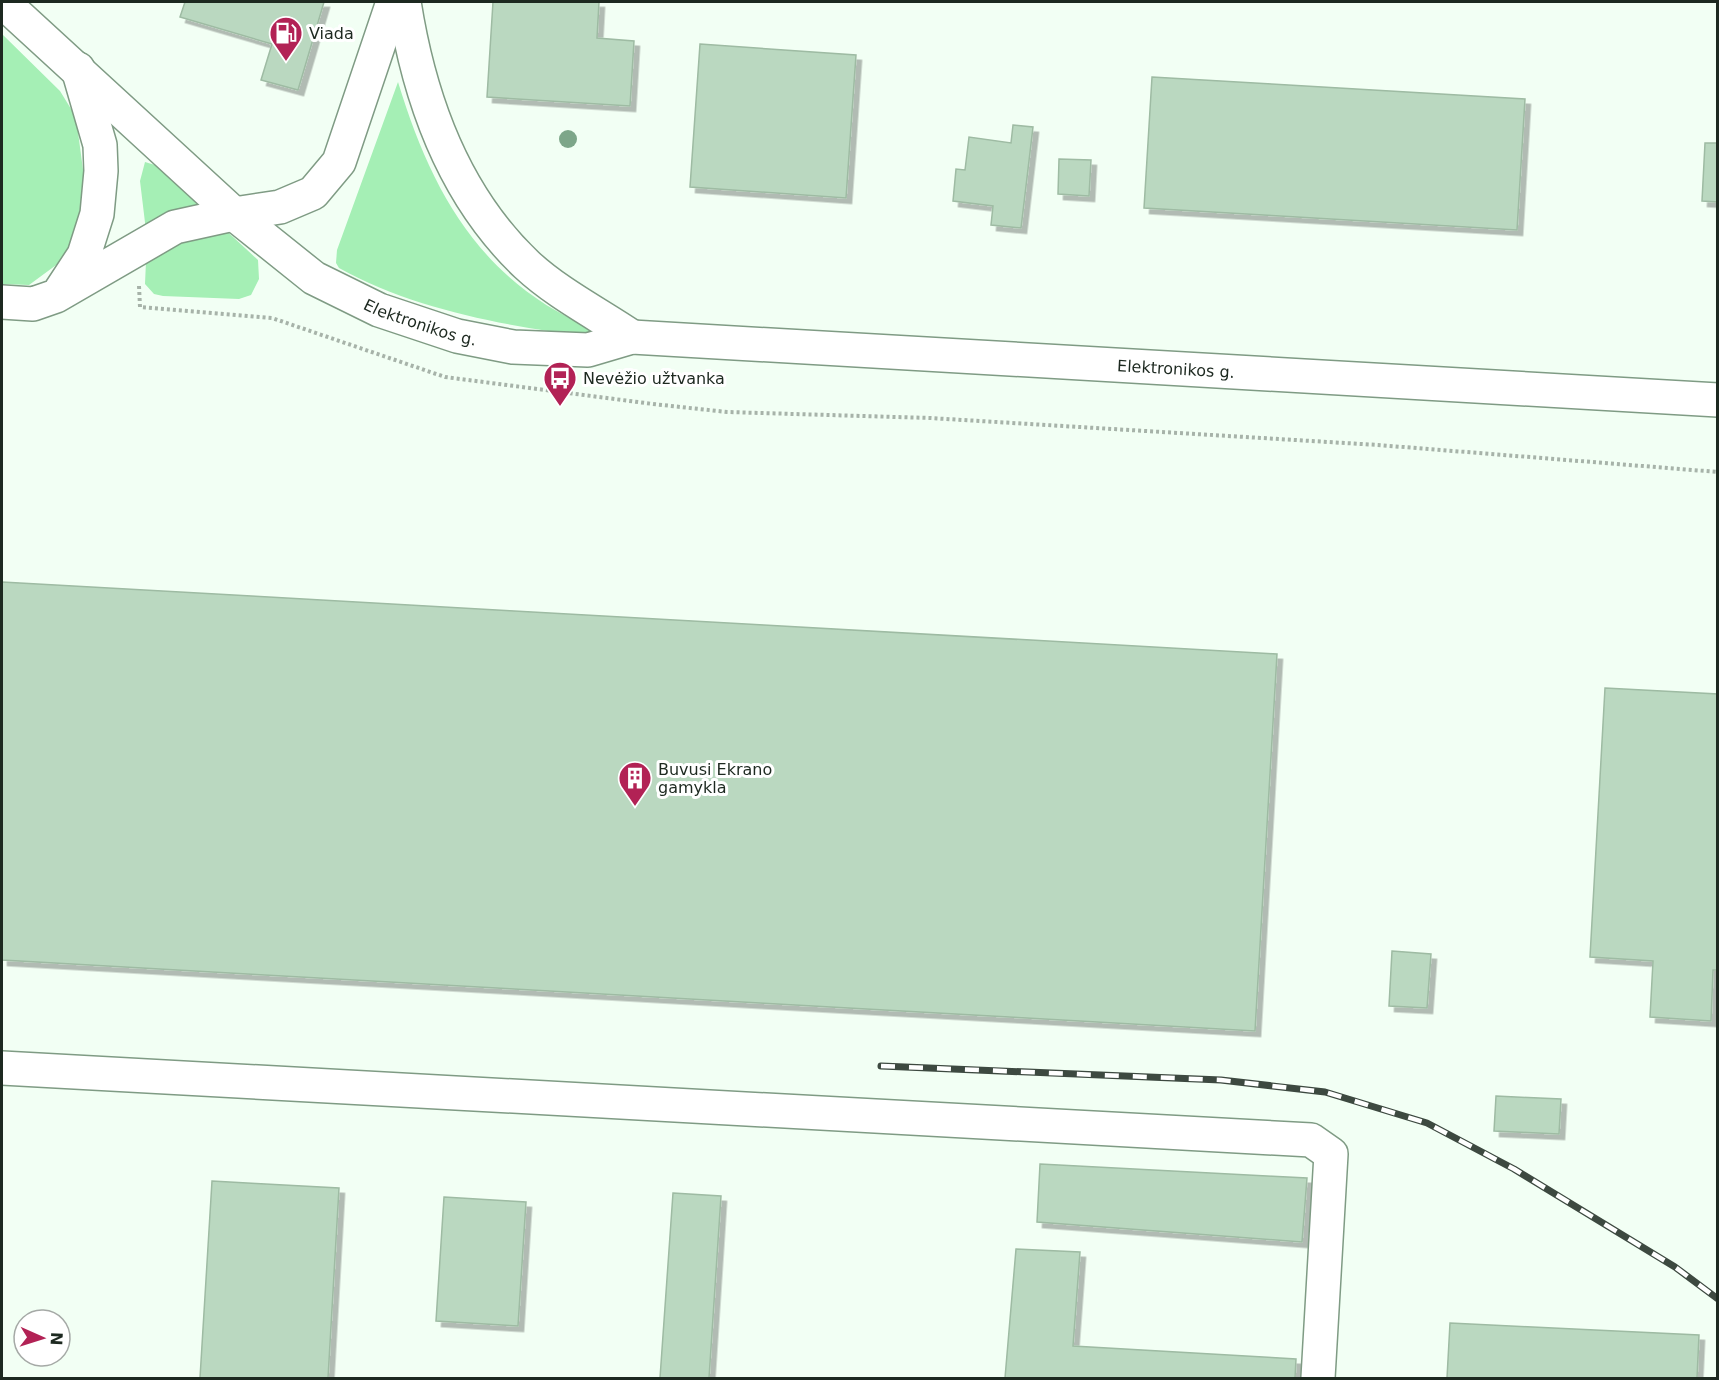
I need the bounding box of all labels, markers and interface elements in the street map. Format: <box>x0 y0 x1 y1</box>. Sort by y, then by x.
fuel station icon: Viada <box>268 15 304 62</box>
place label: Viada <box>309 24 354 43</box>
street label: Elektronikos g. <box>360 295 478 350</box>
street label: Elektronikos g. <box>1117 356 1235 382</box>
bus stop icon: Nevėžio užtvanka <box>542 360 578 407</box>
place label: Nevėžio užtvanka <box>583 369 725 388</box>
building icon: Buvusi Ekrano gamykla <box>617 760 653 807</box>
place label: Buvusi Ekrano gamykla <box>658 760 772 797</box>
north arrow <box>12 1308 72 1368</box>
text: N <box>47 1332 66 1346</box>

